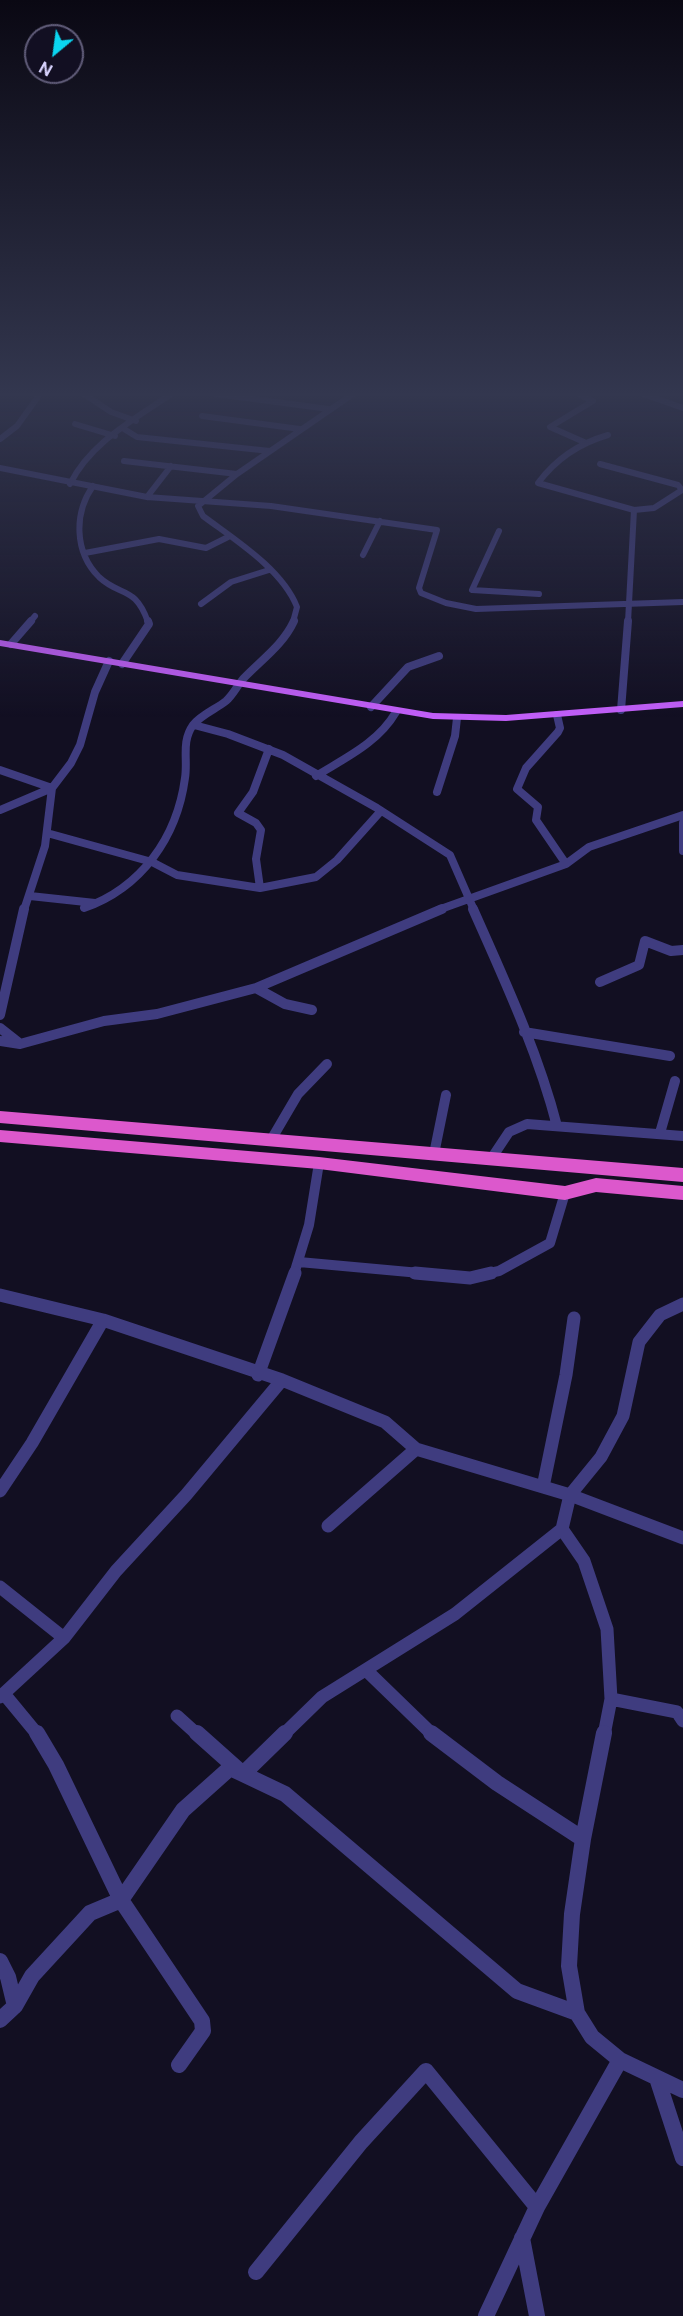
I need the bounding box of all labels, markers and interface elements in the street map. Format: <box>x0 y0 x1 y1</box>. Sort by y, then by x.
north arrow <box>24 24 84 84</box>
text: N <box>36 57 56 80</box>

